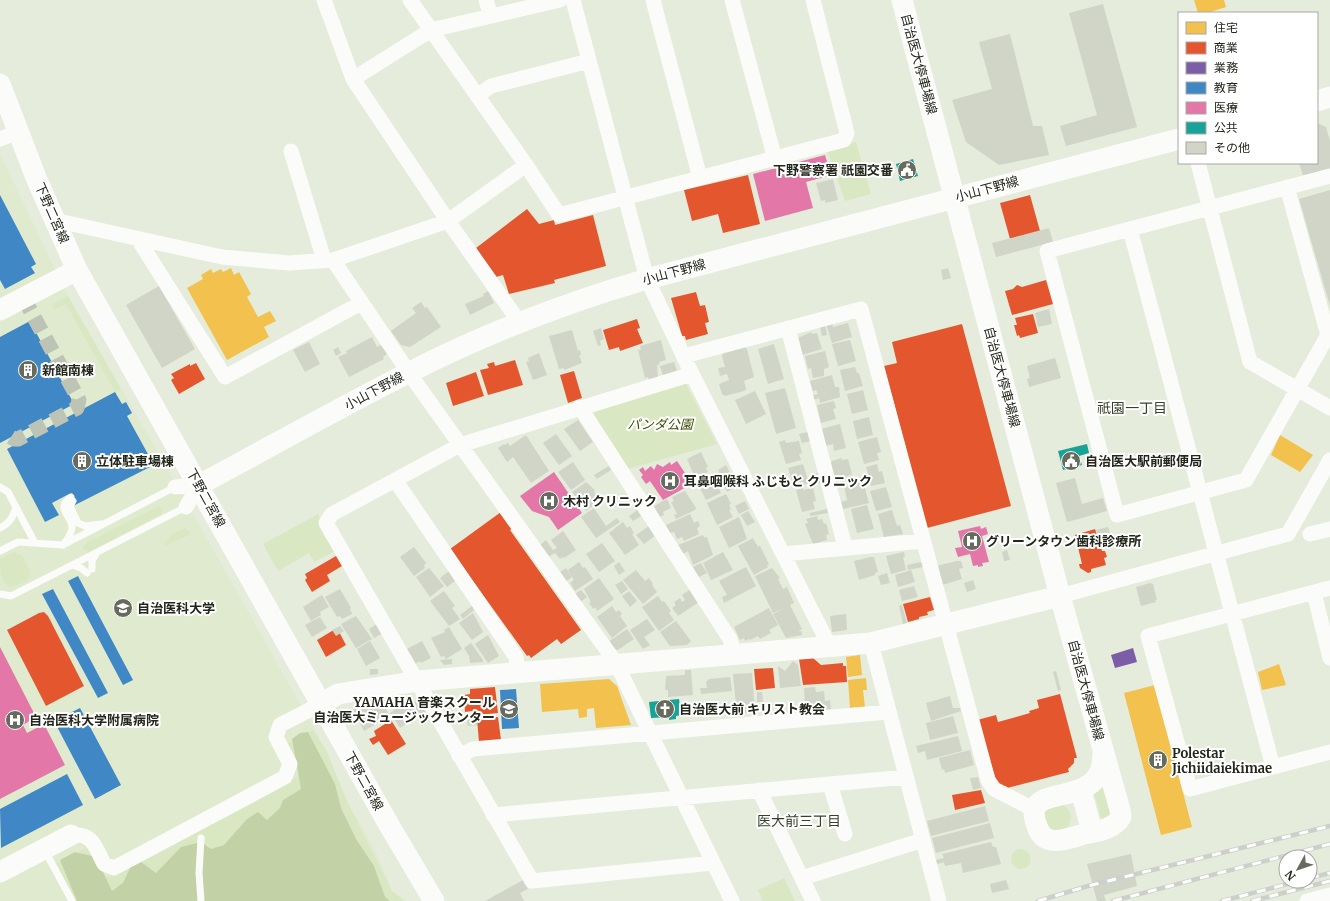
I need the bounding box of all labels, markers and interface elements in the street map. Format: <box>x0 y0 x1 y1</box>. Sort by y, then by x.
street label: 自治医大停車場線 <box>897 12 941 116</box>
legend <box>1178 12 1318 164</box>
text: 住宅 <box>1214 20 1238 35</box>
text: 商業 <box>1214 40 1238 55</box>
text: 業務 <box>1214 60 1238 75</box>
text: 教育 <box>1214 80 1238 95</box>
text: 医療 <box>1214 100 1238 115</box>
text: 公共 <box>1214 120 1238 135</box>
text: その他 <box>1214 140 1250 155</box>
public building icon: 下野警察署 祇園交番 <box>896 159 918 181</box>
place label: 下野警察署 祇園交番 <box>773 162 893 179</box>
street label: 小山下野線 <box>953 172 1021 206</box>
street label: 下野二宮線 <box>31 180 73 246</box>
street label: 小山下野線 <box>640 255 708 289</box>
street label: 自治医大停車場線 <box>980 325 1024 429</box>
building icon: 新館南棟 <box>17 359 39 381</box>
place label: 新館南棟 <box>42 362 94 379</box>
street label: 小山下野線 <box>341 368 407 414</box>
district label: 祇園一丁目 <box>1097 399 1167 417</box>
park label: パンダ公園 <box>627 416 695 433</box>
building icon: 立体駐車場棟 <box>71 450 93 472</box>
public building icon: 自治医大駅前郵便局 <box>1060 450 1082 472</box>
place label: 立体駐車場棟 <box>96 453 174 470</box>
place label: 自治医大駅前郵便局 <box>1085 453 1202 470</box>
street label: 下野二宮線 <box>183 465 229 531</box>
hospital icon: 耳鼻咽喉科 ふじもと クリニック <box>659 470 681 492</box>
place label: 耳鼻咽喉科 ふじもと クリニック <box>684 473 872 490</box>
hospital icon: 木村 クリニック <box>538 490 560 512</box>
place label: 木村 クリニック <box>563 493 657 510</box>
hospital icon: グリーンタウン歯科診療所 <box>961 530 983 552</box>
place label: グリーンタウン歯科診療所 <box>986 533 1141 550</box>
school or university icon: 自治医科大学 <box>112 597 134 619</box>
place label: 自治医科大学 <box>137 600 215 617</box>
street label: 自治医大停車場線 <box>1064 638 1108 742</box>
place label: YAMAHA 音楽スクール 自治医大ミュージックセンター <box>313 694 495 726</box>
school or university icon: YAMAHA 音楽スクール 自治医大ミュージックセンター <box>498 698 520 720</box>
church icon: 自治医大前 キリスト教会 <box>654 698 676 720</box>
place label: 自治医大前 キリスト教会 <box>679 701 825 718</box>
hospital icon: 自治医科大学附属病院 <box>4 709 26 731</box>
place label: 自治医科大学附属病院 <box>29 712 159 729</box>
place label: Polestar Jichiidaiekimae <box>1171 745 1272 777</box>
street label: 下野二宮線 <box>341 748 387 814</box>
building icon: Polestar Jichiidaiekimae <box>1147 749 1169 771</box>
district label: 医大前三丁目 <box>757 812 841 830</box>
north arrow <box>1278 849 1318 889</box>
text: N <box>1282 867 1298 883</box>

